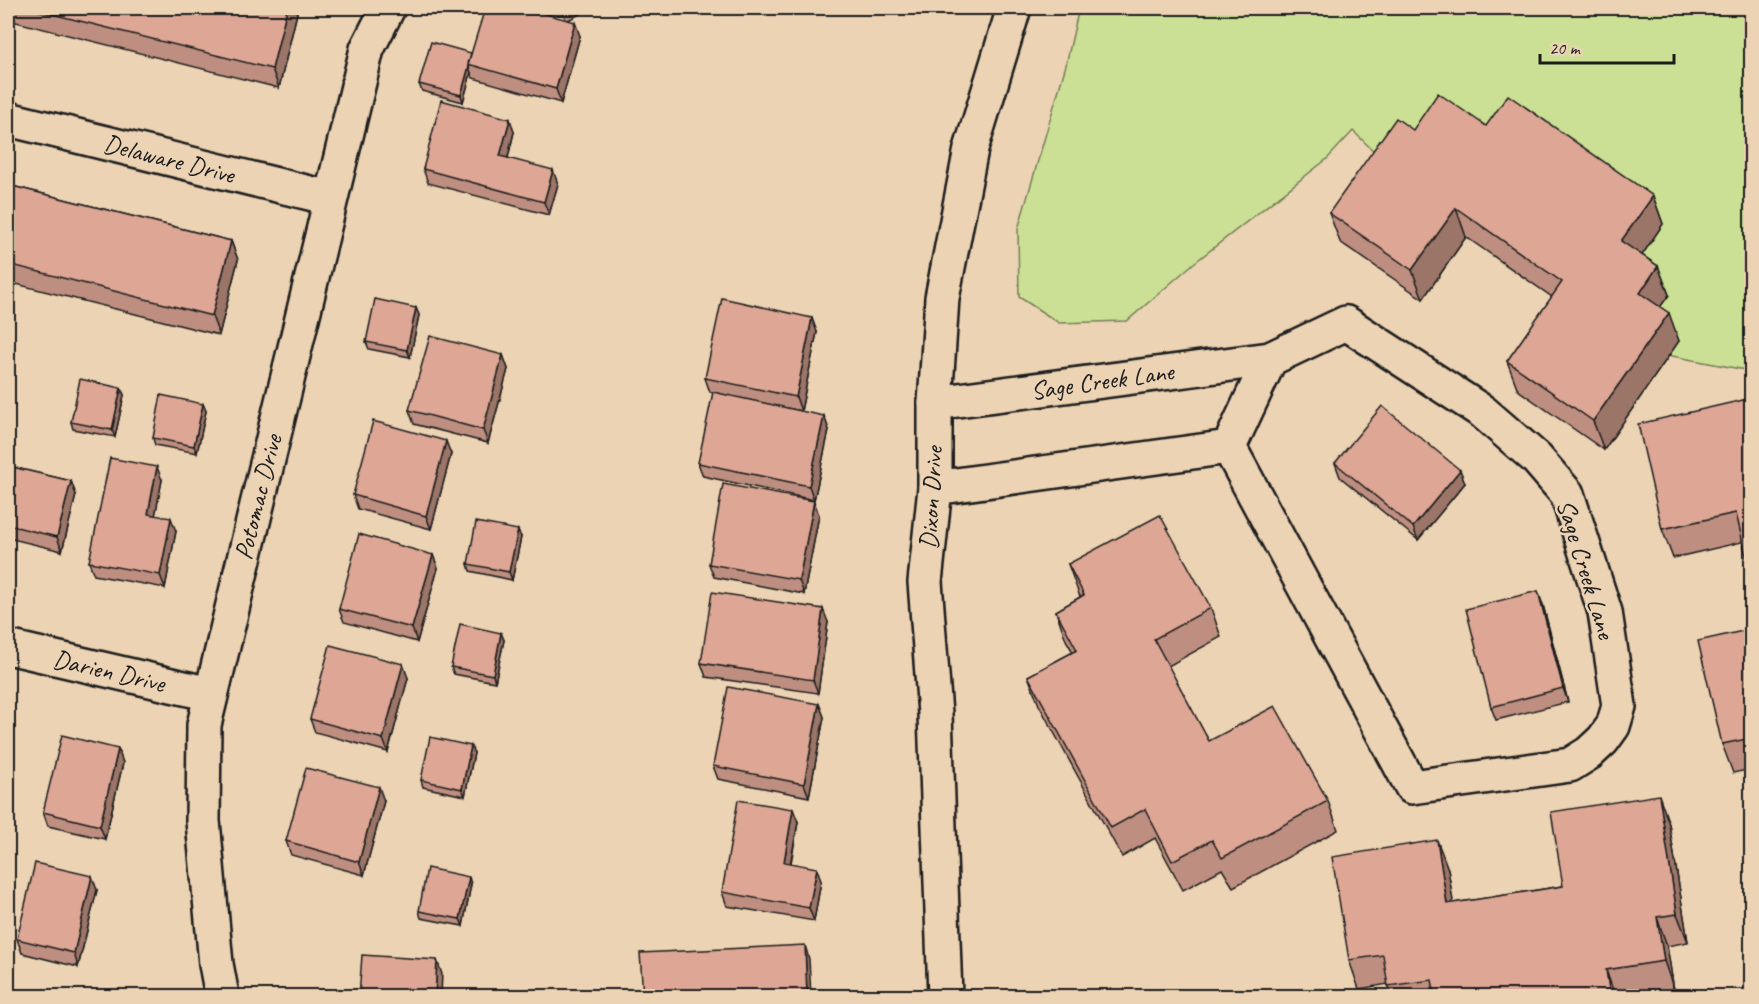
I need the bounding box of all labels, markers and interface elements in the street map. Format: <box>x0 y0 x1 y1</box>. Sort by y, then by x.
scale bar <box>1540 27 1674 65</box>
text: 20 m <box>1549 37 1582 59</box>
street label: Delaware Drive <box>100 127 239 192</box>
street label: Sage Creek Lane <box>1028 354 1177 407</box>
street label: Potomac Drive <box>227 430 290 563</box>
street label: Dixon Drive <box>912 443 950 550</box>
street label: Sage Creek Lane <box>1549 495 1623 644</box>
street label: Darien Drive <box>50 642 170 700</box>

